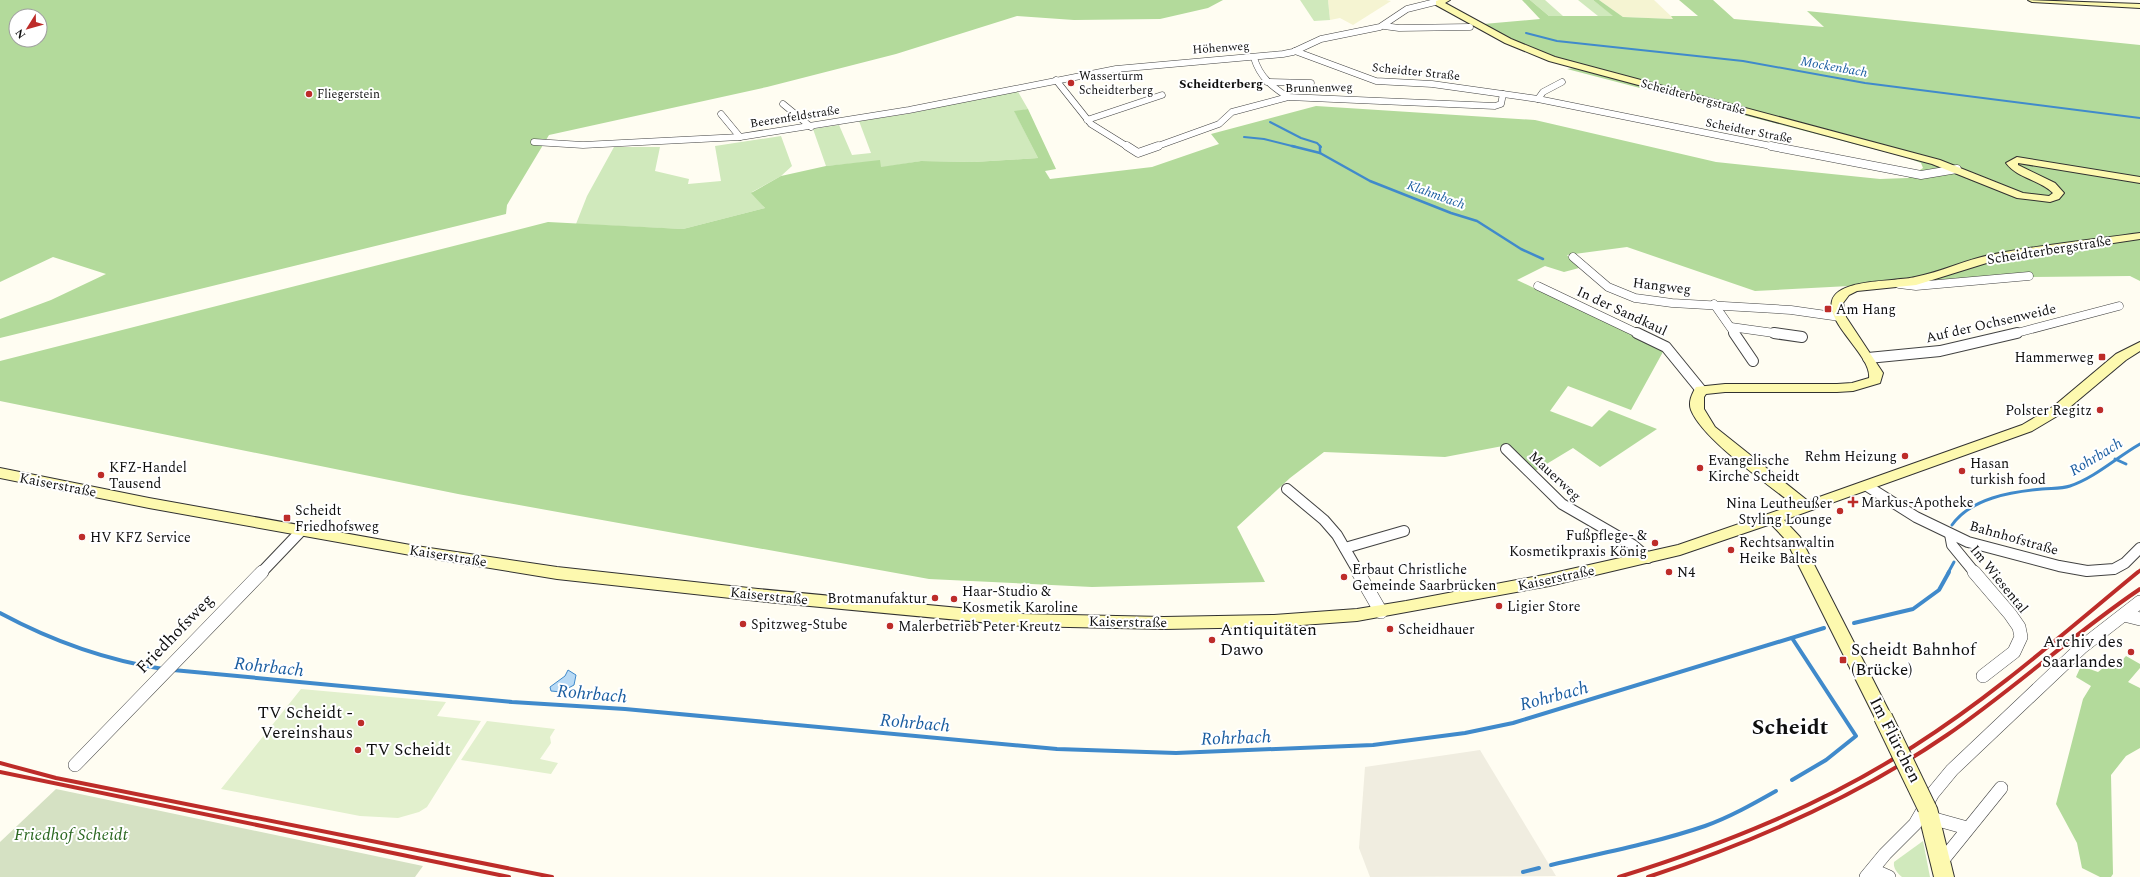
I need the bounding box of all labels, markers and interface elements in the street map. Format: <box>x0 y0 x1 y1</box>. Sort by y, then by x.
north arrow <box>8 8 48 48</box>
text: N <box>11 25 30 42</box>
street label: Höhenweg <box>1192 37 1250 59</box>
water label: Mockenbach <box>1799 51 1869 83</box>
street label: Scheidter Straße <box>1371 58 1461 86</box>
place label: Wasserturm Scheidterberg <box>1079 67 1153 100</box>
district label: Scheidterberg <box>1179 74 1263 94</box>
street label: Scheidterbergstraße <box>1639 74 1748 120</box>
marker: Wasserturm Scheidterberg <box>1066 78 1076 88</box>
street label: Brunnenweg <box>1285 78 1353 98</box>
place label: Fliegerstein <box>317 85 380 104</box>
marker: Fliegerstein <box>304 89 314 99</box>
street label: Beerenfeldstraße <box>749 101 841 133</box>
street label: Scheidter Straße <box>1704 113 1794 149</box>
water label: Klahmbach <box>1404 175 1468 215</box>
street label: Scheidterbergstraße <box>1985 230 2113 270</box>
street label: Hangweg <box>1632 272 1692 300</box>
street label: In der Sandkaul <box>1573 281 1671 341</box>
street label: Auf der Ochsenweide <box>1924 298 2059 348</box>
place label: Am Hang <box>1836 299 1896 320</box>
marker: Am Hang <box>1823 304 1833 314</box>
place label: Hammerweg <box>2014 347 2094 368</box>
marker: Hammerweg <box>2097 352 2107 362</box>
place label: Polster Regitz <box>2005 400 2092 421</box>
marker: Polster Regitz <box>2095 405 2105 415</box>
water label: Rohrbach <box>2065 432 2127 482</box>
street label: Mauerweg <box>1524 446 1586 506</box>
place label: Rehm Heizung <box>1804 446 1897 467</box>
place label: Evangelische Kirche Scheidt <box>1708 450 1800 487</box>
marker: Rehm Heizung <box>1900 451 1910 461</box>
place label: Hasan turkish food <box>1970 453 2046 490</box>
place label: KFZ-Handel Tausend <box>109 457 187 494</box>
marker: Evangelische Kirche Scheidt <box>1695 463 1705 473</box>
marker: Hasan turkish food <box>1957 466 1967 476</box>
street label: Kaiserstraße <box>18 467 99 503</box>
marker: KFZ-Handel Tausend <box>96 470 106 480</box>
place label: Markus-Apotheke <box>1861 492 1974 513</box>
place label: Nina Leutheußer Styling Lounge <box>1726 493 1832 530</box>
marker: Markus-Apotheke <box>1848 497 1858 507</box>
place label: Scheidt Friedhofsweg <box>295 500 379 537</box>
marker: Nina Leutheußer Styling Lounge <box>1835 506 1845 516</box>
marker: Scheidt Friedhofsweg <box>282 513 292 523</box>
street label: Bahnhofstraße <box>1967 515 2061 561</box>
place label: Fußpflege- & Kosmetikpraxis König <box>1509 525 1647 562</box>
place label: HV KFZ Service <box>90 527 191 548</box>
marker: HV KFZ Service <box>77 532 87 542</box>
place label: Rechtsanwaltin Heike Baltes <box>1739 532 1835 569</box>
marker: Fußpflege- & Kosmetikpraxis König <box>1650 538 1660 548</box>
street label: Kaiserstraße <box>408 540 488 573</box>
street label: Im Wiesental <box>1965 540 2033 618</box>
marker: Rechtsanwaltin Heike Baltes <box>1726 545 1736 555</box>
place label: Erbaut Christliche Gemeinde Saarbrücken <box>1352 559 1496 596</box>
street label: Kaiserstraße <box>1516 560 1597 596</box>
place label: N4 <box>1677 562 1695 583</box>
marker: N4 <box>1664 567 1674 577</box>
marker: Erbaut Christliche Gemeinde Saarbrücken <box>1339 572 1349 582</box>
street label: Kaiserstraße <box>729 581 809 611</box>
place label: Haar-Studio & Kosmetik Karoline <box>962 581 1078 618</box>
street label: Friedhofsweg <box>130 588 220 680</box>
place label: Brotmanufaktur <box>827 588 927 609</box>
marker: Brotmanufaktur <box>930 593 940 603</box>
marker: Haar-Studio & Kosmetik Karoline <box>949 594 959 604</box>
place label: Ligier Store <box>1507 596 1581 617</box>
marker: Ligier Store <box>1494 601 1504 611</box>
street label: Kaiserstraße <box>1089 611 1167 633</box>
place label: Spitzweg-Stube <box>751 614 848 635</box>
place label: Malerbetrieb Peter Kreutz <box>898 616 1061 637</box>
place label: Antiquitäten Dawo <box>1220 617 1317 663</box>
marker: Spitzweg-Stube <box>738 619 748 629</box>
place label: Scheidhauer <box>1398 619 1475 640</box>
marker: Malerbetrieb Peter Kreutz <box>885 621 895 631</box>
marker: Scheidhauer <box>1385 624 1395 634</box>
place label: Archiv des Saarlandes <box>2042 629 2123 675</box>
marker: Antiquitäten Dawo <box>1207 635 1217 645</box>
place label: Scheidt Bahnhof (Brücke) <box>1851 637 1977 683</box>
marker: Archiv des Saarlandes <box>2126 647 2136 657</box>
water label: Rohrbach <box>233 650 305 684</box>
marker: Scheidt Bahnhof (Brücke) <box>1838 655 1848 665</box>
water label: Rohrbach <box>1517 674 1591 718</box>
water label: Rohrbach <box>556 677 628 711</box>
street label: Im Flürchen <box>1862 693 1928 787</box>
place label: TV Scheidt - Vereinshaus <box>258 700 353 746</box>
water label: Rohrbach <box>879 706 951 740</box>
district label: Scheidt <box>1752 711 1828 744</box>
marker: TV Scheidt - Vereinshaus <box>356 718 366 728</box>
water label: Rohrbach <box>1200 723 1272 753</box>
place label: TV Scheidt <box>366 737 451 763</box>
marker: TV Scheidt <box>353 745 363 755</box>
park label: Friedhof Scheidt <box>14 822 129 848</box>

